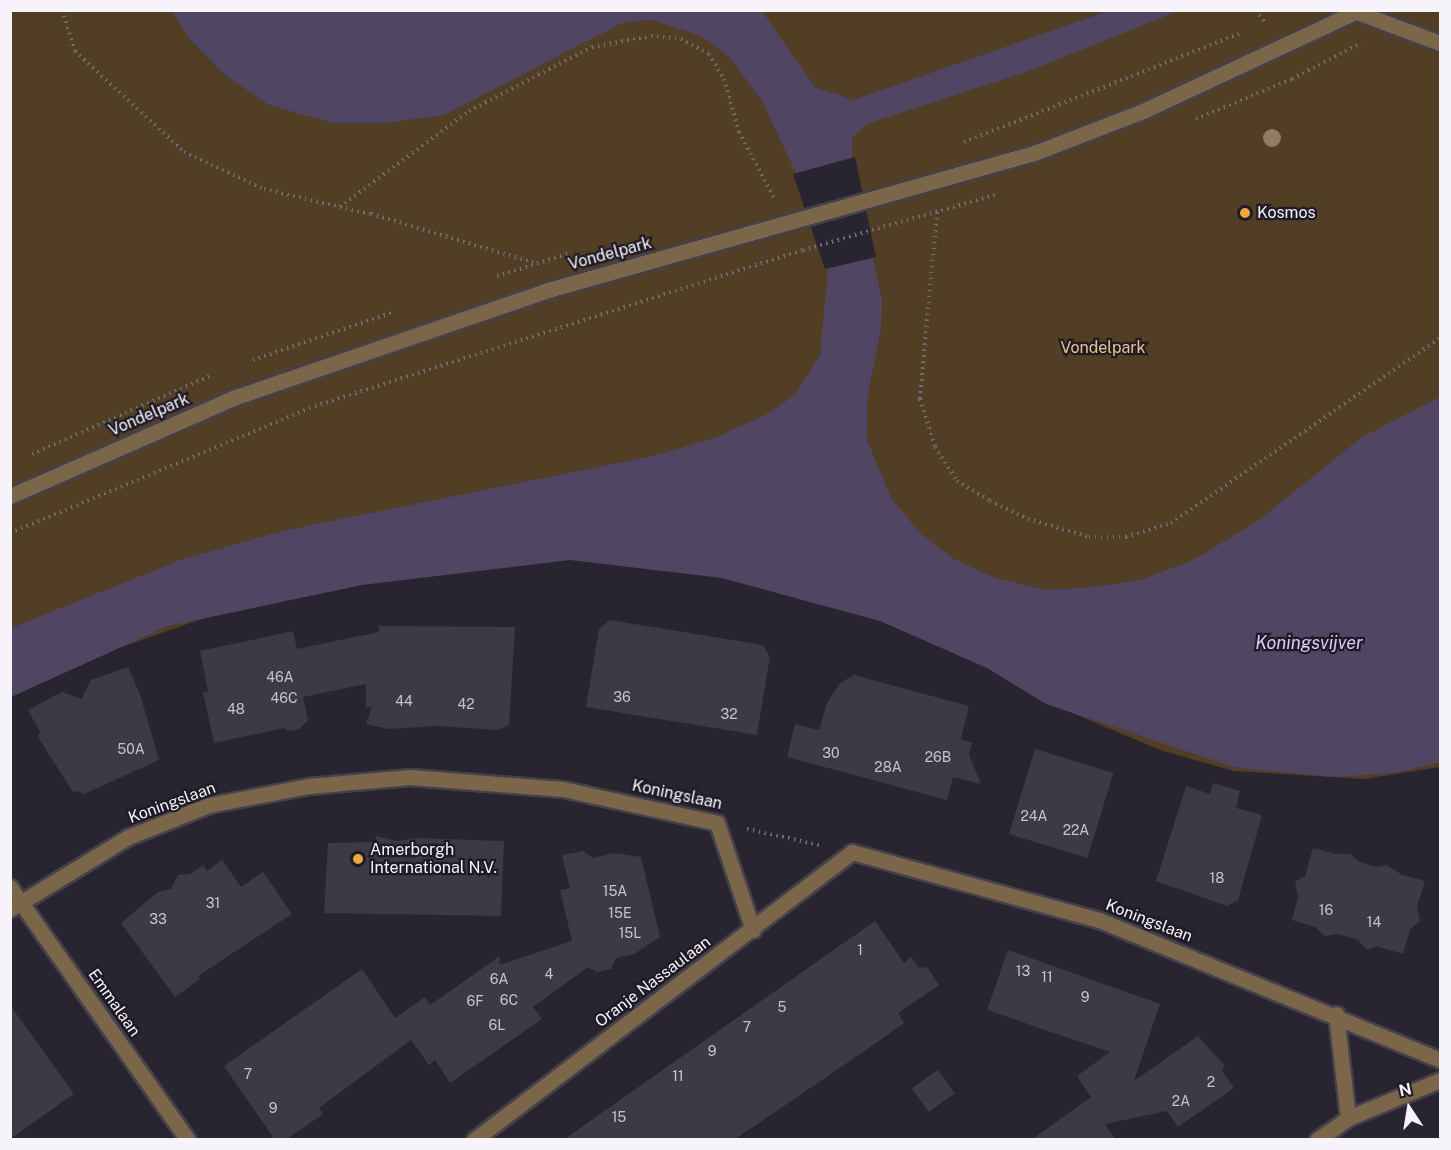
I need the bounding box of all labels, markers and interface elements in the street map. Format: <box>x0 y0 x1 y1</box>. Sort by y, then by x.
place label: Kosmos <box>1257 203 1315 223</box>
marker: Kosmos <box>1238 206 1252 220</box>
street label: Vondelpark <box>566 234 654 274</box>
park label: Vondelpark <box>1060 338 1146 358</box>
street label: Vondelpark <box>106 390 192 440</box>
water label: Koningsvijver <box>1255 632 1363 654</box>
house number: 46A <box>266 669 294 685</box>
house number: 36 <box>613 689 631 705</box>
house number: 46C <box>270 690 298 706</box>
house number: 44 <box>395 693 413 709</box>
house number: 42 <box>457 696 475 712</box>
house number: 48 <box>227 701 245 717</box>
house number: 32 <box>720 706 738 722</box>
house number: 50A <box>117 741 145 757</box>
house number: 30 <box>822 745 840 761</box>
house number: 26B <box>925 749 951 765</box>
house number: 28A <box>874 759 902 775</box>
street label: Koningslaan <box>630 776 724 814</box>
street label: Koningslaan <box>126 778 218 828</box>
house number: 24A <box>1020 808 1048 824</box>
house number: 22A <box>1063 822 1089 838</box>
place label: Amerborgh International N.V. <box>370 840 497 878</box>
marker: Amerborgh International N.V. <box>351 852 365 866</box>
house number: 18 <box>1210 870 1224 886</box>
house number: 15A <box>603 883 627 899</box>
house number: 31 <box>206 895 220 911</box>
street label: Koningslaan <box>1103 896 1195 946</box>
house number: 16 <box>1319 902 1333 918</box>
house number: 15E <box>608 905 632 921</box>
house number: 33 <box>149 911 167 927</box>
house number: 14 <box>1367 914 1381 930</box>
house number: 15L <box>619 925 641 941</box>
street label: Oranje Nassaulaan <box>591 932 715 1032</box>
house number: 1 <box>857 942 863 958</box>
house number: 13 <box>1016 963 1030 979</box>
street label: Emmalaan <box>84 966 144 1040</box>
house number: 4 <box>545 966 553 982</box>
house number: 11 <box>1041 969 1053 985</box>
house number: 6A <box>490 971 508 987</box>
house number: 9 <box>1081 989 1089 1005</box>
house number: 6C <box>500 992 518 1008</box>
house number: 6F <box>466 993 484 1009</box>
house number: 5 <box>778 999 786 1015</box>
house number: 6L <box>489 1017 505 1033</box>
house number: 7 <box>743 1019 751 1035</box>
house number: 9 <box>708 1043 716 1059</box>
house number: 7 <box>244 1066 252 1082</box>
house number: 11 <box>672 1068 684 1084</box>
house number: 2 <box>1207 1074 1215 1090</box>
north arrow <box>1379 1078 1439 1138</box>
text: N <box>1397 1079 1413 1100</box>
house number: 2A <box>1172 1093 1190 1109</box>
house number: 9 <box>269 1100 277 1116</box>
house number: 15 <box>612 1109 626 1125</box>

